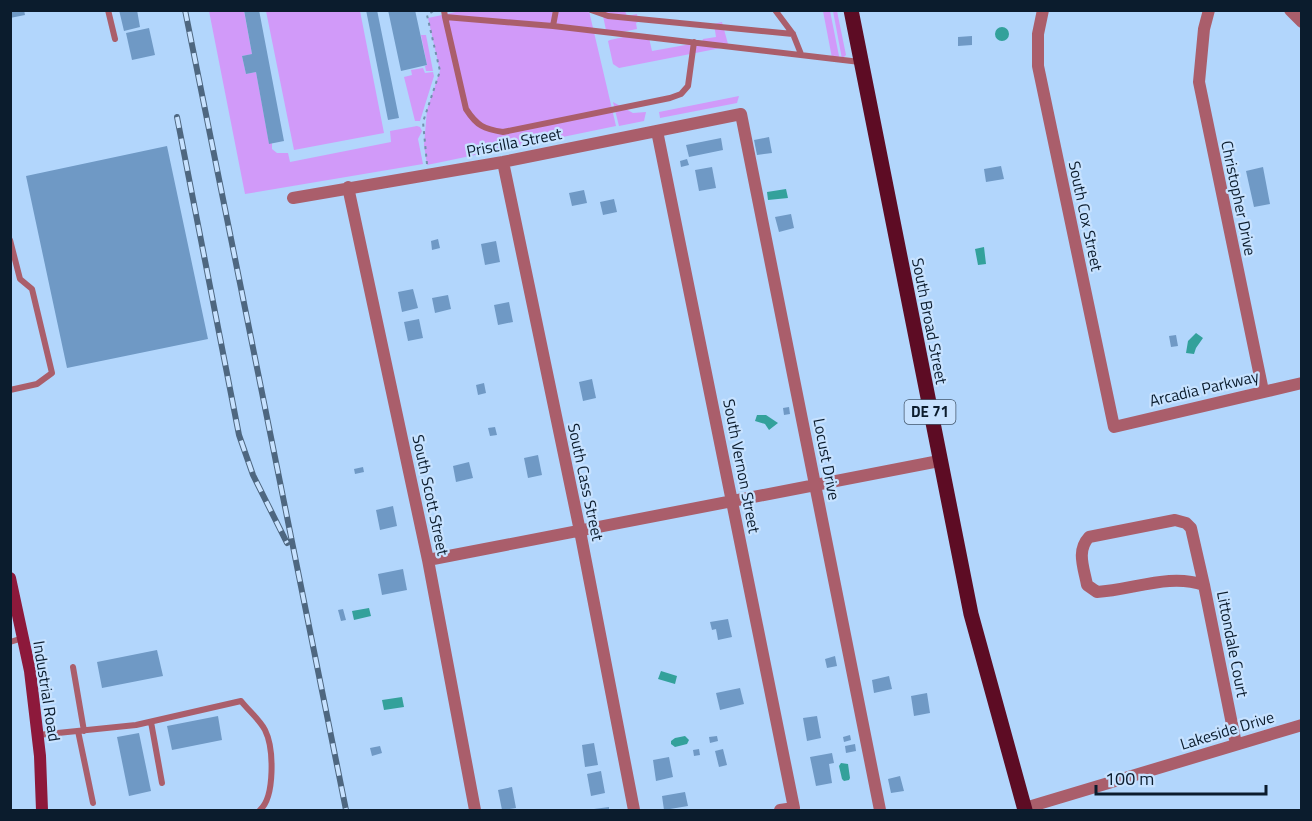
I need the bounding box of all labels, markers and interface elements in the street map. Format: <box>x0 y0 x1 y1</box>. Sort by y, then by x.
street label: Priscilla Street <box>464 121 564 163</box>
street label: Christopher Drive <box>1215 138 1263 258</box>
street label: South Cox Street <box>1063 159 1109 274</box>
street label: South Broad Street <box>906 256 954 387</box>
street label: Arcadia Parkway <box>1147 364 1261 412</box>
street label: South Vernon Street <box>717 397 767 535</box>
road number: DE 71 <box>904 400 956 424</box>
street label: Locust Drive <box>807 416 847 502</box>
street label: South Cass Street <box>562 421 610 543</box>
street label: South Scott Street <box>406 432 456 558</box>
street label: Littondale Court <box>1211 589 1255 700</box>
street label: Industrial Road <box>27 639 67 743</box>
street label: Lakeside Drive <box>1177 704 1277 756</box>
scale bar <box>1096 758 1266 796</box>
text: 100 m <box>1105 765 1154 792</box>

